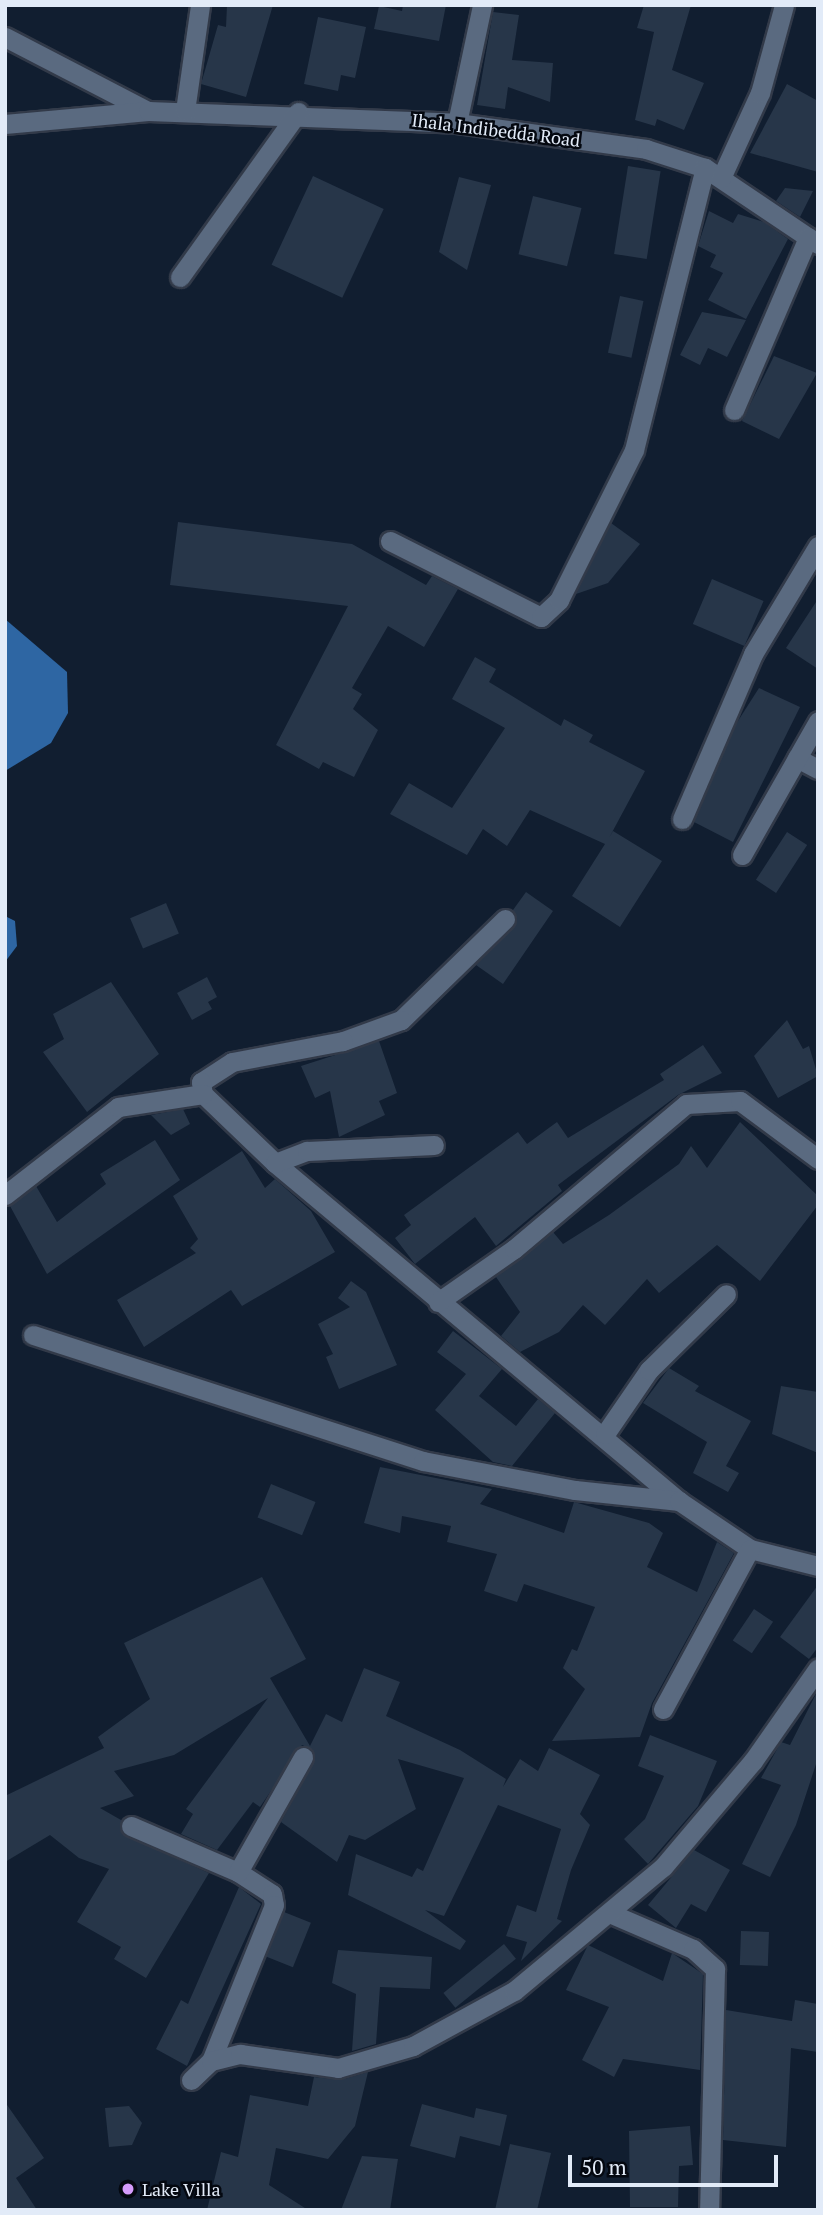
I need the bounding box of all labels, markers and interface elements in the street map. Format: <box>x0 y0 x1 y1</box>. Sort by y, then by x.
street label: Ihala Indibedda Road <box>410 109 582 151</box>
scale bar <box>571 2142 781 2186</box>
text: 50 m <box>581 2153 627 2181</box>
place label: Lake Villa <box>142 2178 221 2200</box>
marker: Lake Villa <box>120 2181 136 2197</box>

